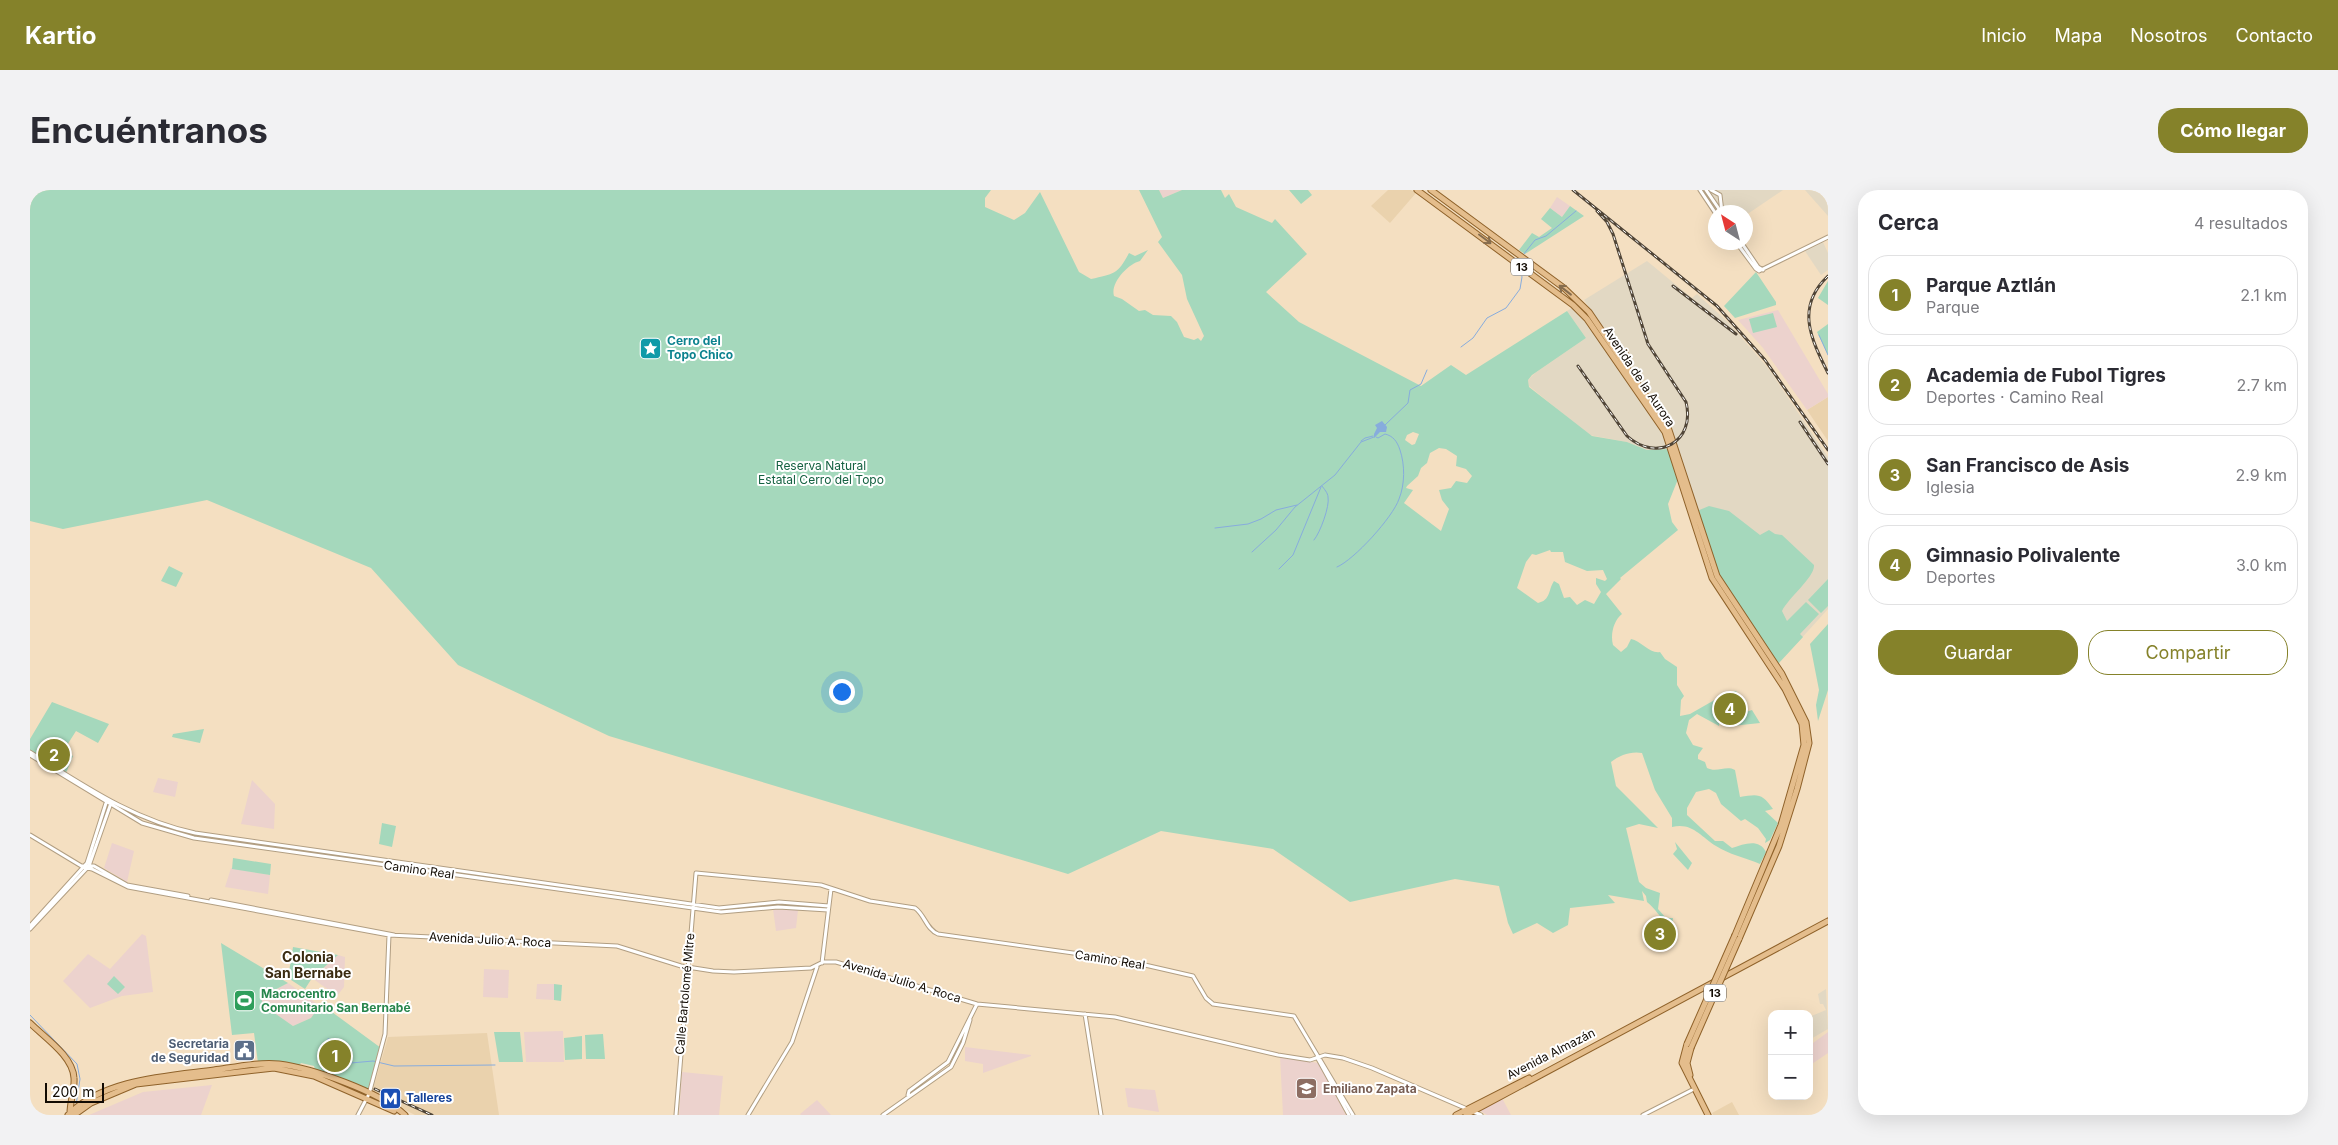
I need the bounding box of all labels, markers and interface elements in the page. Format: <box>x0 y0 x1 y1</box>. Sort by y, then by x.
text: Kartio <box>25 21 96 50</box>
text: Inicio <box>1981 25 2027 46</box>
text: Mapa <box>2055 25 2102 46</box>
text: Nosotros <box>2130 25 2208 46</box>
text: Contacto <box>2236 25 2313 46</box>
button: Cómo llegar <box>2158 108 2308 153</box>
text: Encuéntranos <box>30 109 268 151</box>
north arrow <box>1708 205 1753 250</box>
text: Cerca <box>1878 210 1939 235</box>
text: 4 resultados <box>2194 213 2288 233</box>
one-way arrow <box>1478 234 1491 245</box>
road number: 13 <box>1511 258 1533 276</box>
text: Parque Aztlán <box>1926 274 2056 297</box>
one-way arrow <box>1559 285 1572 296</box>
text: 1 <box>1892 285 1898 305</box>
text: 2.1 km <box>2240 285 2287 305</box>
text: Parque <box>1926 297 1980 317</box>
street label: Avenida de la Aurora <box>1600 324 1678 430</box>
place label: Cerro del Topo Chico <box>667 333 733 362</box>
place icon: Cerro del Topo Chico <box>639 336 663 360</box>
text: Academia de Fubol Tigres <box>1926 364 2166 387</box>
text: 2 <box>1890 375 1900 395</box>
text: 2.7 km <box>2237 375 2287 395</box>
text: Deportes · Camino Real <box>1926 387 2104 407</box>
text: San Francisco de Asis <box>1926 454 2129 477</box>
park label: Reserva Natural Estatal Cerro del Topo <box>758 458 884 487</box>
text: 3 <box>1890 465 1900 485</box>
text: 2.9 km <box>2236 465 2287 485</box>
text: Iglesia <box>1926 477 1975 497</box>
text: Gimnasio Polivalente <box>1926 544 2120 567</box>
text: 4 <box>1890 555 1900 575</box>
text: 3.0 km <box>2236 555 2287 575</box>
text: Deportes <box>1926 567 1995 587</box>
button: Guardar <box>1878 630 2078 675</box>
button: Compartir <box>2088 630 2288 675</box>
your location <box>829 679 855 705</box>
pin: 4 <box>1714 690 1746 728</box>
pin: 2 <box>38 736 70 774</box>
street label: Camino Real <box>383 857 455 882</box>
pin: 3 <box>1644 915 1676 953</box>
street label: Avenida Julio A. Roca <box>429 929 551 950</box>
street label: Calle Bartolomé Mitre <box>672 933 697 1055</box>
street label: Camino Real <box>1074 947 1146 972</box>
district label: Colonia San Bernabe <box>265 948 351 981</box>
street label: Avenida Julio A. Roca <box>841 955 963 1006</box>
road number: 13 <box>1704 984 1726 1001</box>
place label: Macrocentro Comunitario San Bernabé <box>261 986 411 1015</box>
sports icon: Macrocentro Comunitario San Bernabé <box>233 989 257 1013</box>
map controls <box>1768 1010 1813 1100</box>
button: + <box>1768 1010 1813 1055</box>
street label: Avenida Almazán <box>1504 1025 1598 1082</box>
place label: Secretaria de Seguridad <box>151 1036 229 1065</box>
pin: 1 <box>319 1037 351 1075</box>
public building icon: Secretaria de Seguridad <box>233 1039 257 1063</box>
button: − <box>1768 1055 1813 1100</box>
school or university icon: Emiliano Zapata <box>1295 1077 1319 1101</box>
scale bar <box>45 1080 104 1103</box>
place label: Emiliano Zapata <box>1323 1081 1417 1096</box>
text: 200 m <box>52 1083 94 1100</box>
metro station icon: Talleres <box>378 1086 402 1110</box>
place label: Talleres <box>406 1090 452 1105</box>

